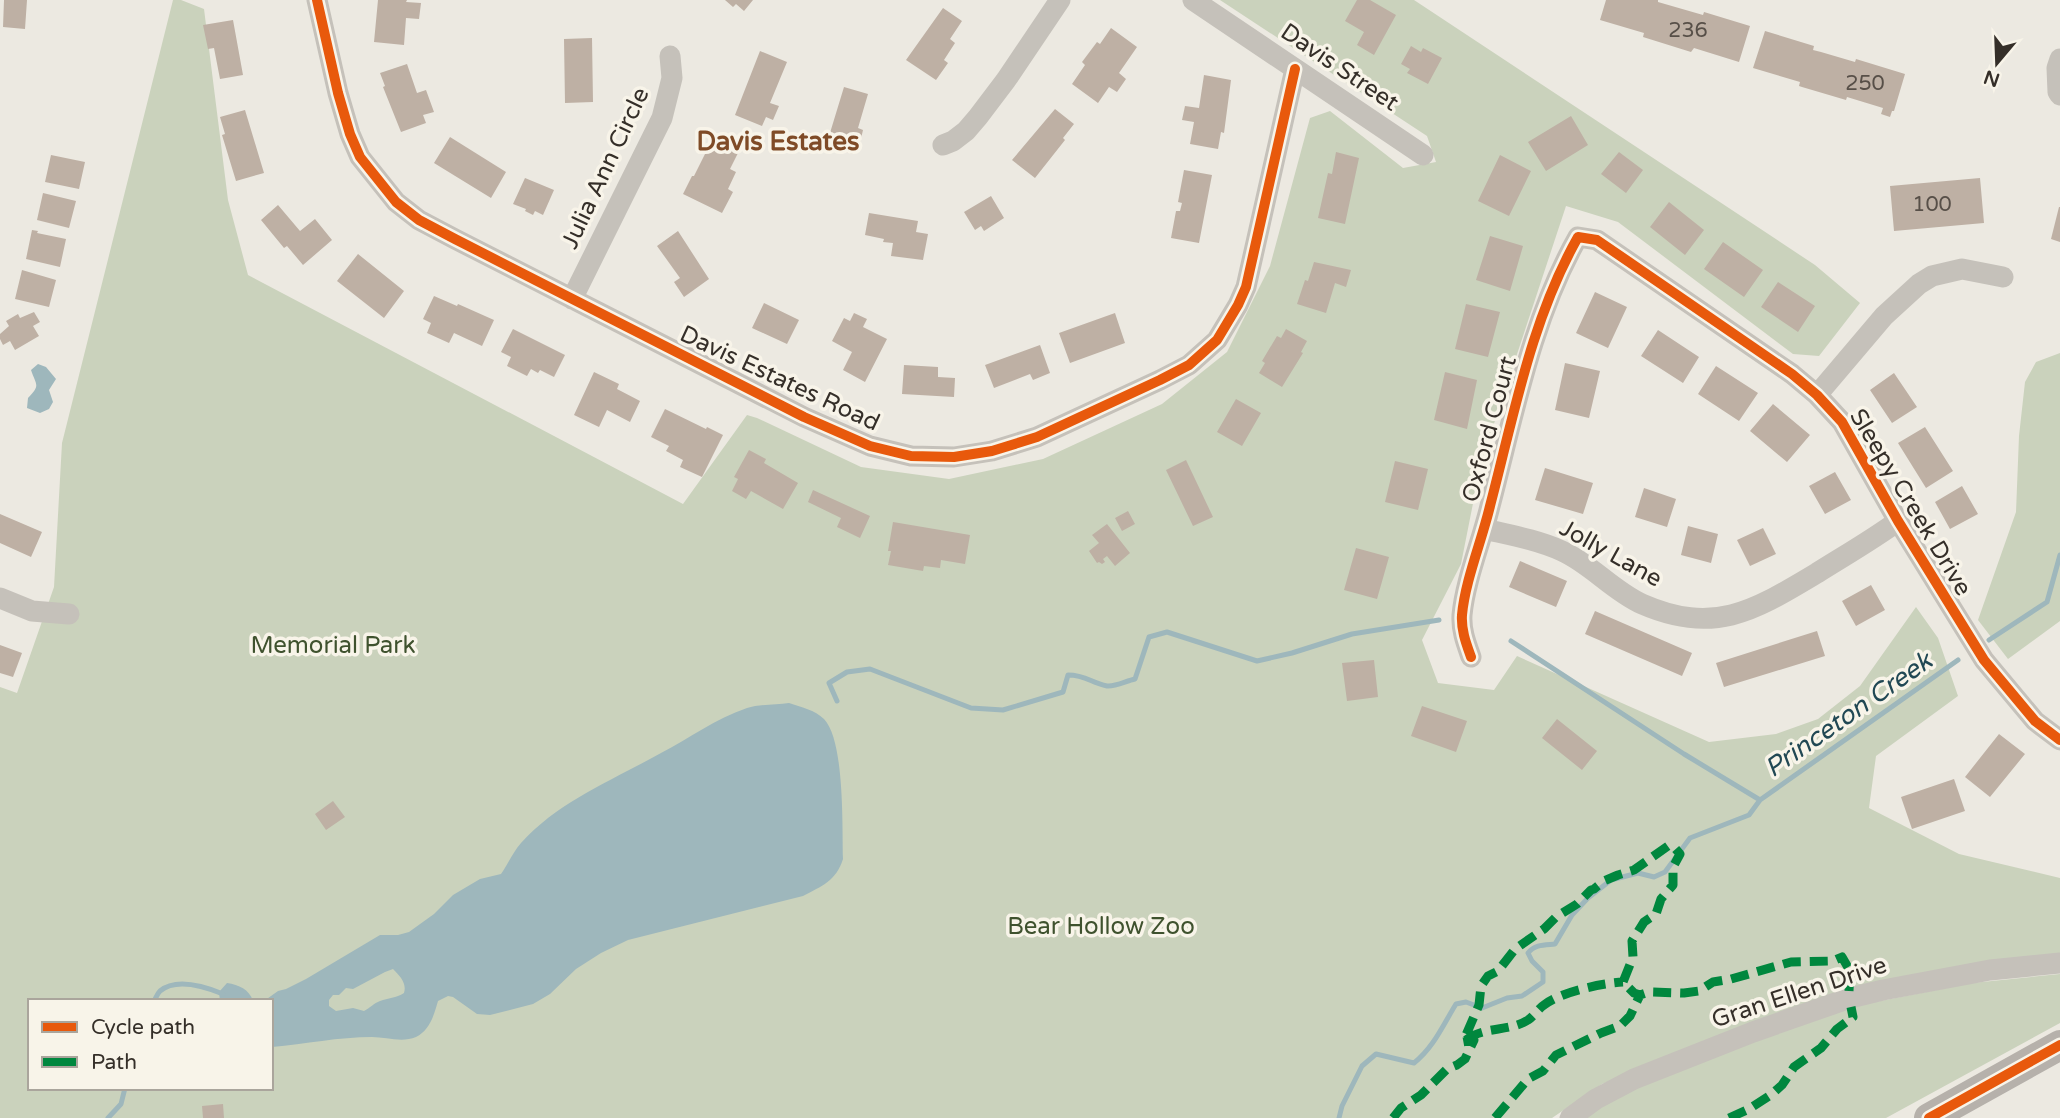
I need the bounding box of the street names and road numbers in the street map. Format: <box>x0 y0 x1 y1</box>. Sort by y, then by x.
street label: Davis Street <box>1275 17 1404 117</box>
street label: Julia Ann Circle <box>555 83 655 253</box>
street label: Davis Estates Road <box>675 319 884 437</box>
street label: Oxford Court <box>1456 353 1523 505</box>
street label: Sleepy Creek Drive <box>1843 404 1978 601</box>
street label: Jolly Lane <box>1555 514 1667 593</box>
street label: Gran Ellen Drive <box>1708 950 1890 1034</box>

